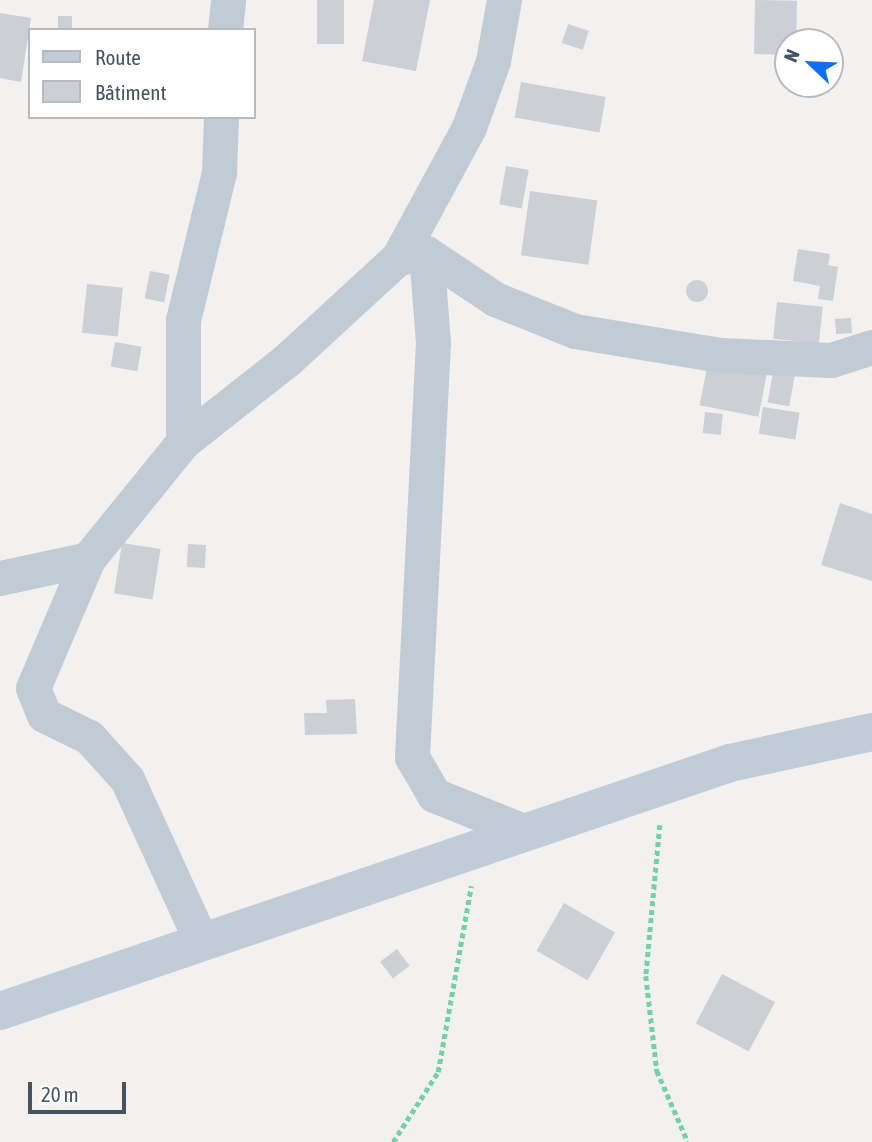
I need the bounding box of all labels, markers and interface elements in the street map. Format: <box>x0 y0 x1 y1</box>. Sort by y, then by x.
legend <box>28 28 256 119</box>
north arrow <box>774 28 844 98</box>
text: Route <box>95 45 141 69</box>
text: N <box>779 46 804 65</box>
text: Bâtiment <box>95 80 166 104</box>
scale bar <box>32 1068 130 1112</box>
text: 20 m <box>41 1082 79 1106</box>

